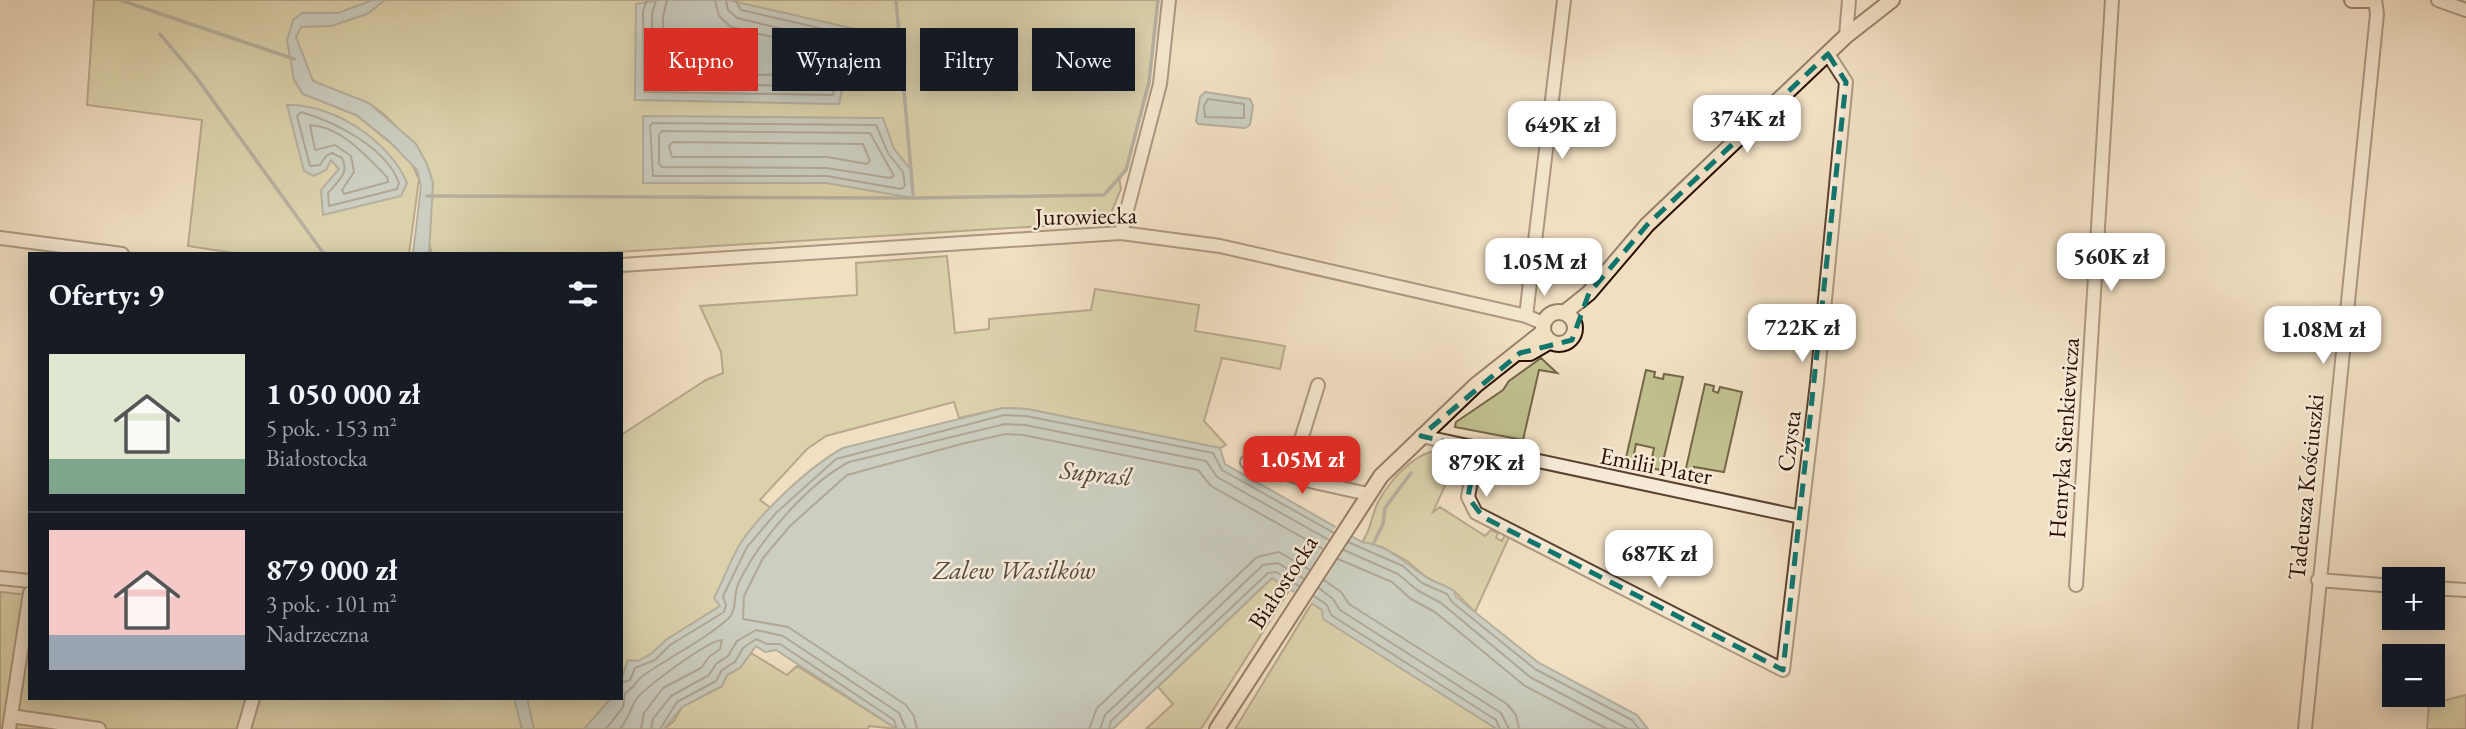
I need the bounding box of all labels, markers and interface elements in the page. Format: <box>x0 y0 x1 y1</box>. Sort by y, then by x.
chip: Kupno <box>644 28 758 91</box>
chip: Wynajem <box>772 28 906 91</box>
chip: Filtry <box>920 28 1018 91</box>
chip: Nowe <box>1032 28 1135 91</box>
pin: 374K zł <box>1682 96 1812 155</box>
pin: 649K zł <box>1497 102 1627 161</box>
text: 374K zł <box>1709 103 1785 133</box>
text: 649K zł <box>1524 109 1600 139</box>
street label: Jurowiecka <box>1033 199 1138 232</box>
pin: 560K zł <box>2046 233 2176 293</box>
pin: 1.05M zł <box>1472 238 1616 298</box>
text: 560K zł <box>2073 241 2149 271</box>
text: 1.05M zł <box>1501 246 1587 276</box>
text: Oferty: 9 <box>49 275 164 314</box>
icon: filters <box>564 275 602 313</box>
pin: 722K zł <box>1737 304 1867 364</box>
pin: 1.08M zł <box>2251 306 2395 366</box>
text: 722K zł <box>1764 312 1840 342</box>
text: 1.08M zł <box>2280 314 2366 344</box>
street label: Henryka Sienkiewicza <box>2041 336 2086 539</box>
text: 1 050 000 zł <box>266 374 420 413</box>
icon: home <box>105 382 189 466</box>
street label: Tadeusza Kościuszki <box>2280 392 2331 581</box>
street label: Czysta <box>1769 408 1808 473</box>
text: 5 pok. · 153 m² <box>266 413 397 443</box>
pin: 1.05M zł <box>1230 436 1374 496</box>
street label: Emilii Plater <box>1597 439 1715 492</box>
pin: 879K zł <box>1421 440 1551 499</box>
text: Białostocka <box>266 443 368 473</box>
text: 1.05M zł <box>1259 444 1345 474</box>
text: 879K zł <box>1448 447 1524 477</box>
water label: Supraśl <box>1057 452 1134 494</box>
street label: Białostocka <box>1241 529 1325 635</box>
pin: 687K zł <box>1594 530 1724 590</box>
text: 687K zł <box>1621 538 1697 568</box>
text: 879 000 zł <box>266 550 397 589</box>
water label: Zalew Wasilków <box>932 553 1095 587</box>
icon: home <box>105 558 189 642</box>
map controls <box>2382 567 2445 707</box>
button: + <box>2382 567 2445 630</box>
text: 3 pok. · 101 m² <box>266 589 397 619</box>
text: Nadrzeczna <box>266 619 369 649</box>
button: − <box>2382 644 2445 707</box>

